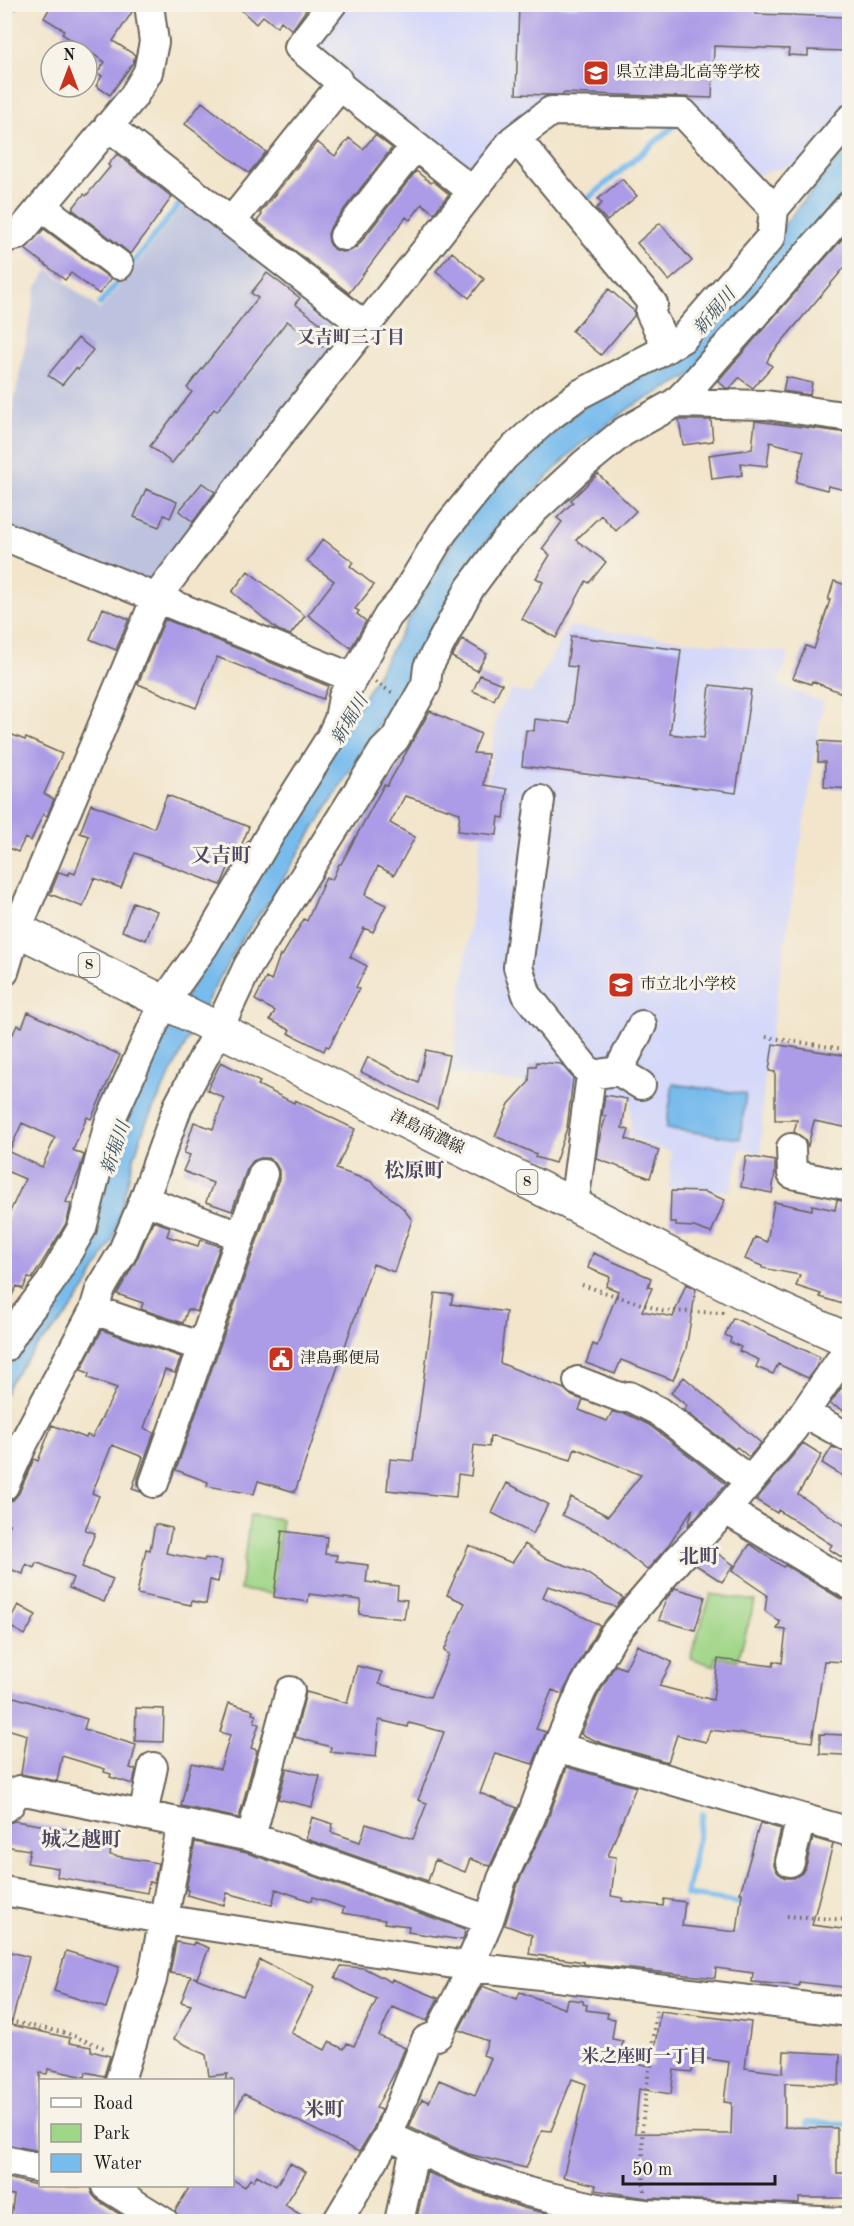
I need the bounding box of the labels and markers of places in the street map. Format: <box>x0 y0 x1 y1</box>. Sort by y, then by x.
school or university icon: 県立津島北高等学校 <box>581 58 611 88</box>
place label: 県立津島北高等学校 <box>616 63 760 81</box>
school or university icon: 市立北小学校 <box>606 970 636 1000</box>
place label: 市立北小学校 <box>640 975 736 993</box>
public building icon: 津島郵便局 <box>266 1344 296 1374</box>
place label: 津島郵便局 <box>300 1349 380 1367</box>

